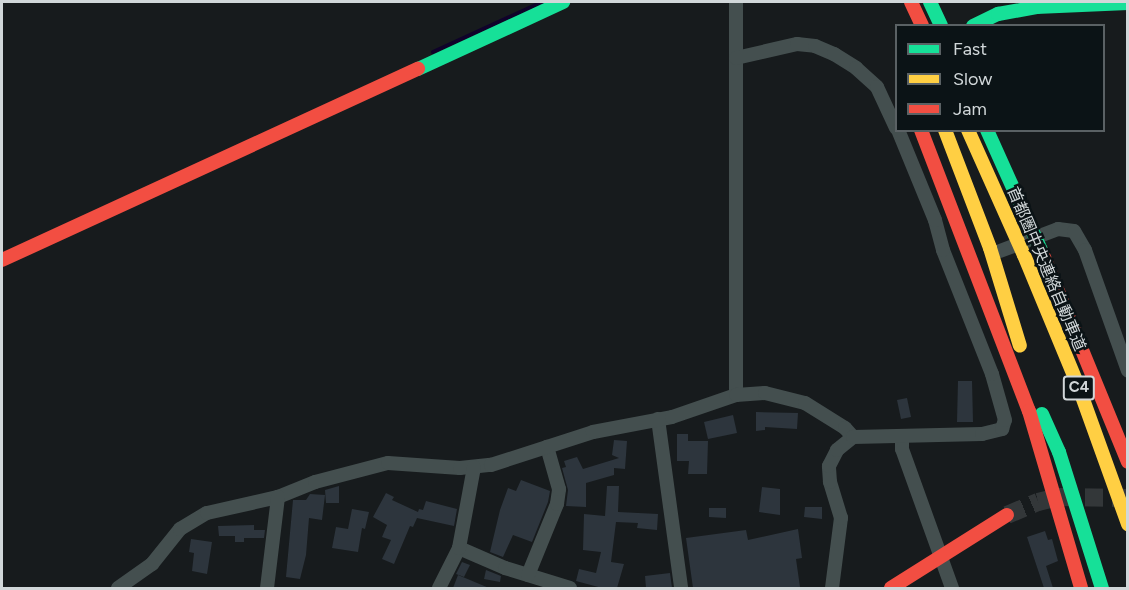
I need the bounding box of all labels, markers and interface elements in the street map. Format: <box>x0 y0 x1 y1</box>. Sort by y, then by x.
legend <box>895 24 1105 132</box>
text: Fast <box>953 38 987 60</box>
text: Slow <box>953 68 992 90</box>
text: Jam <box>953 98 987 120</box>
street label: 首都圏中央連絡自動車道 <box>1003 184 1089 354</box>
road number: C4 <box>1062 376 1096 400</box>

